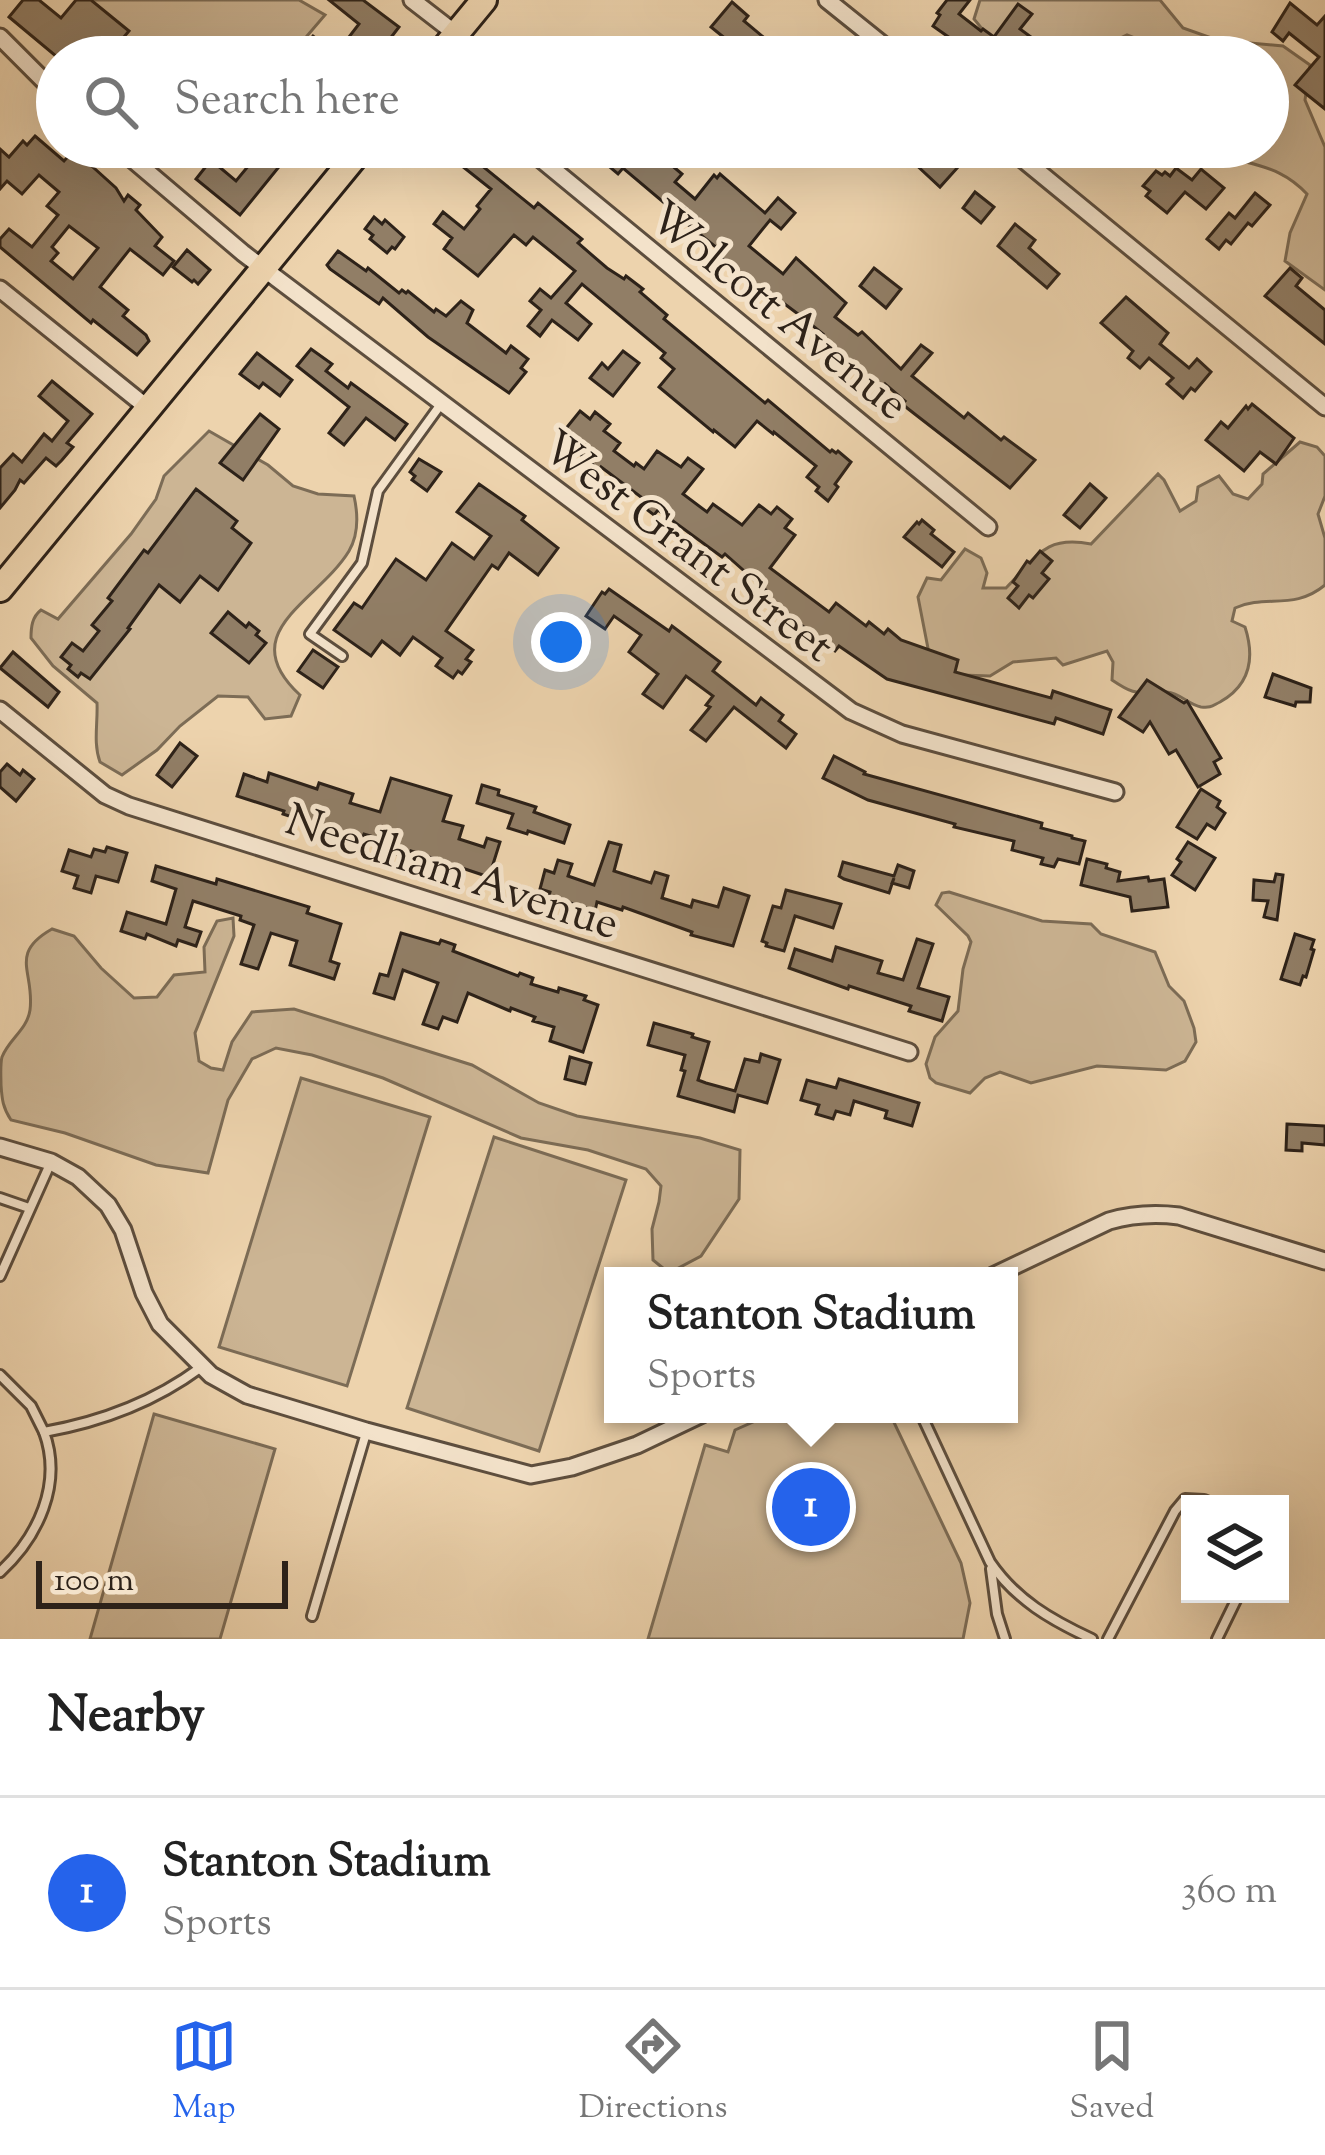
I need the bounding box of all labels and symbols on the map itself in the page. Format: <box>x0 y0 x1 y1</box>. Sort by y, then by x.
street label: Wolcott Avenue <box>633 188 920 438</box>
street label: West Grant Street <box>526 418 845 681</box>
your location <box>531 612 591 672</box>
street label: Needham Avenue <box>276 791 626 960</box>
pin: 1 <box>772 1462 850 1552</box>
scale bar <box>36 1555 288 1608</box>

